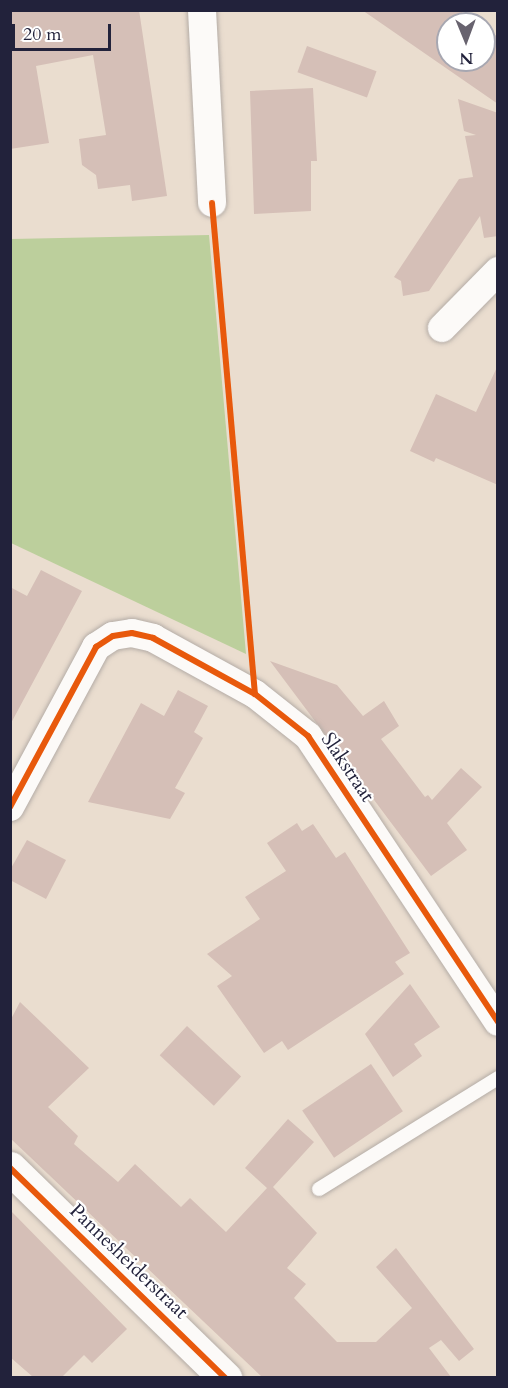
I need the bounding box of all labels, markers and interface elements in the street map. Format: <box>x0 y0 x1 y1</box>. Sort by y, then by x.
scale bar <box>15 12 114 50</box>
north arrow <box>436 12 496 72</box>
text: 20 m <box>23 22 62 47</box>
text: N <box>459 47 473 69</box>
street label: Slakstraat <box>316 728 380 806</box>
street label: Pannesheiderstraat <box>65 1198 193 1324</box>

